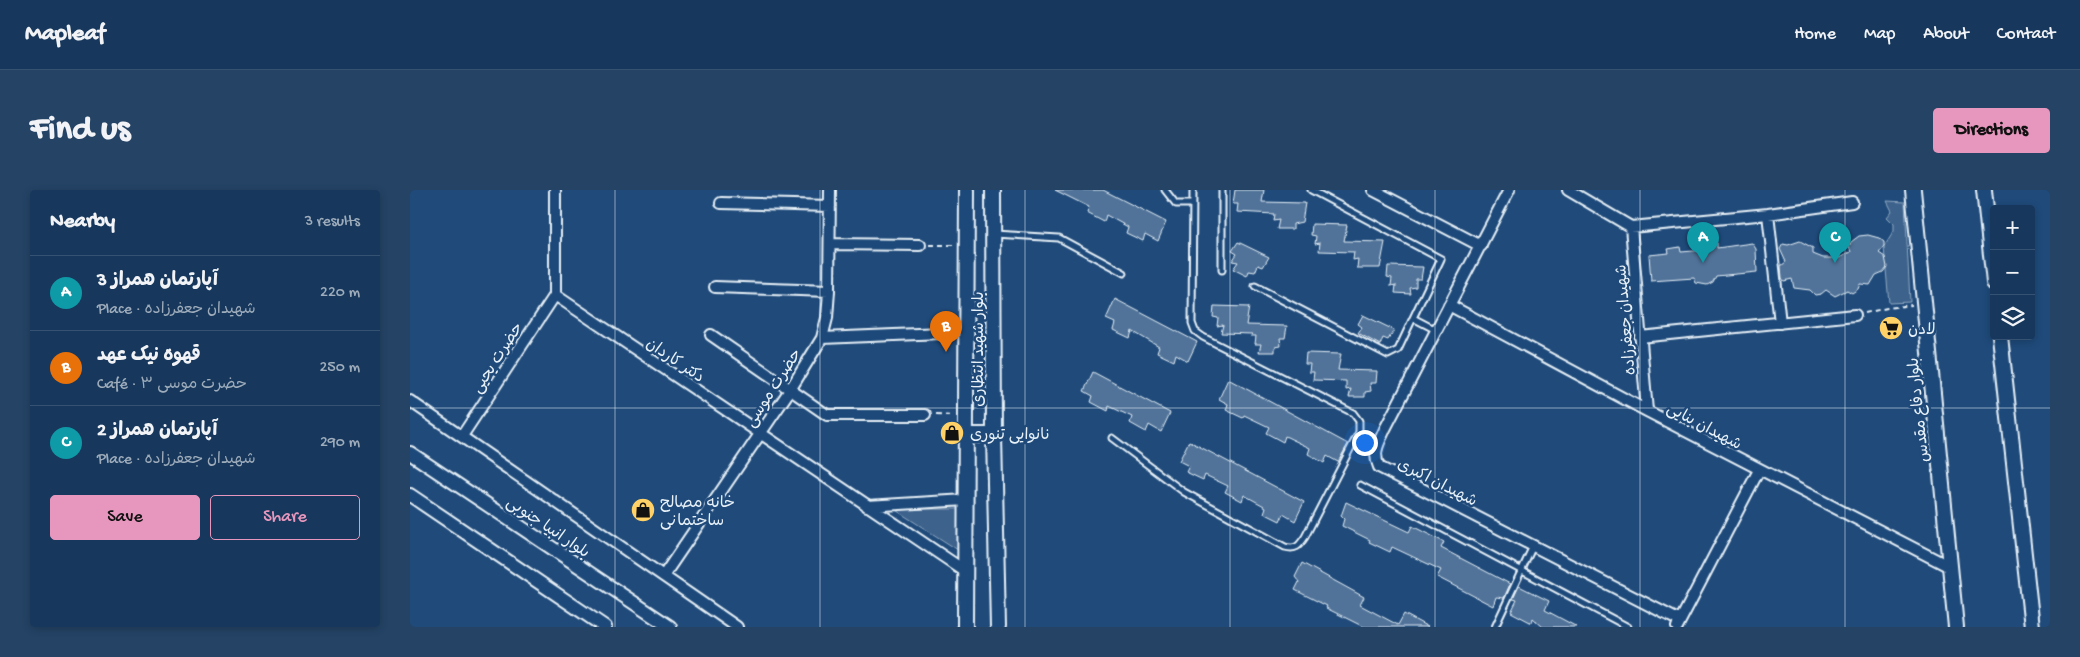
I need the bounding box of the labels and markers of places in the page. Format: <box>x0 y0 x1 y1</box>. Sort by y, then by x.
pin: A <box>1687 222 1719 263</box>
pin: C <box>1819 222 1851 263</box>
pin: B <box>930 311 962 352</box>
supermarket icon: لادن <box>1878 315 1904 341</box>
place label: لادن <box>1908 322 1936 341</box>
shop icon: نانوایی تنوری <box>939 420 965 446</box>
place label: نانوایی تنوری <box>970 427 1050 446</box>
place label: خانه مصالح ساختمانی <box>660 495 735 532</box>
shop icon: خانه مصالح ساختمانی <box>630 497 656 523</box>

